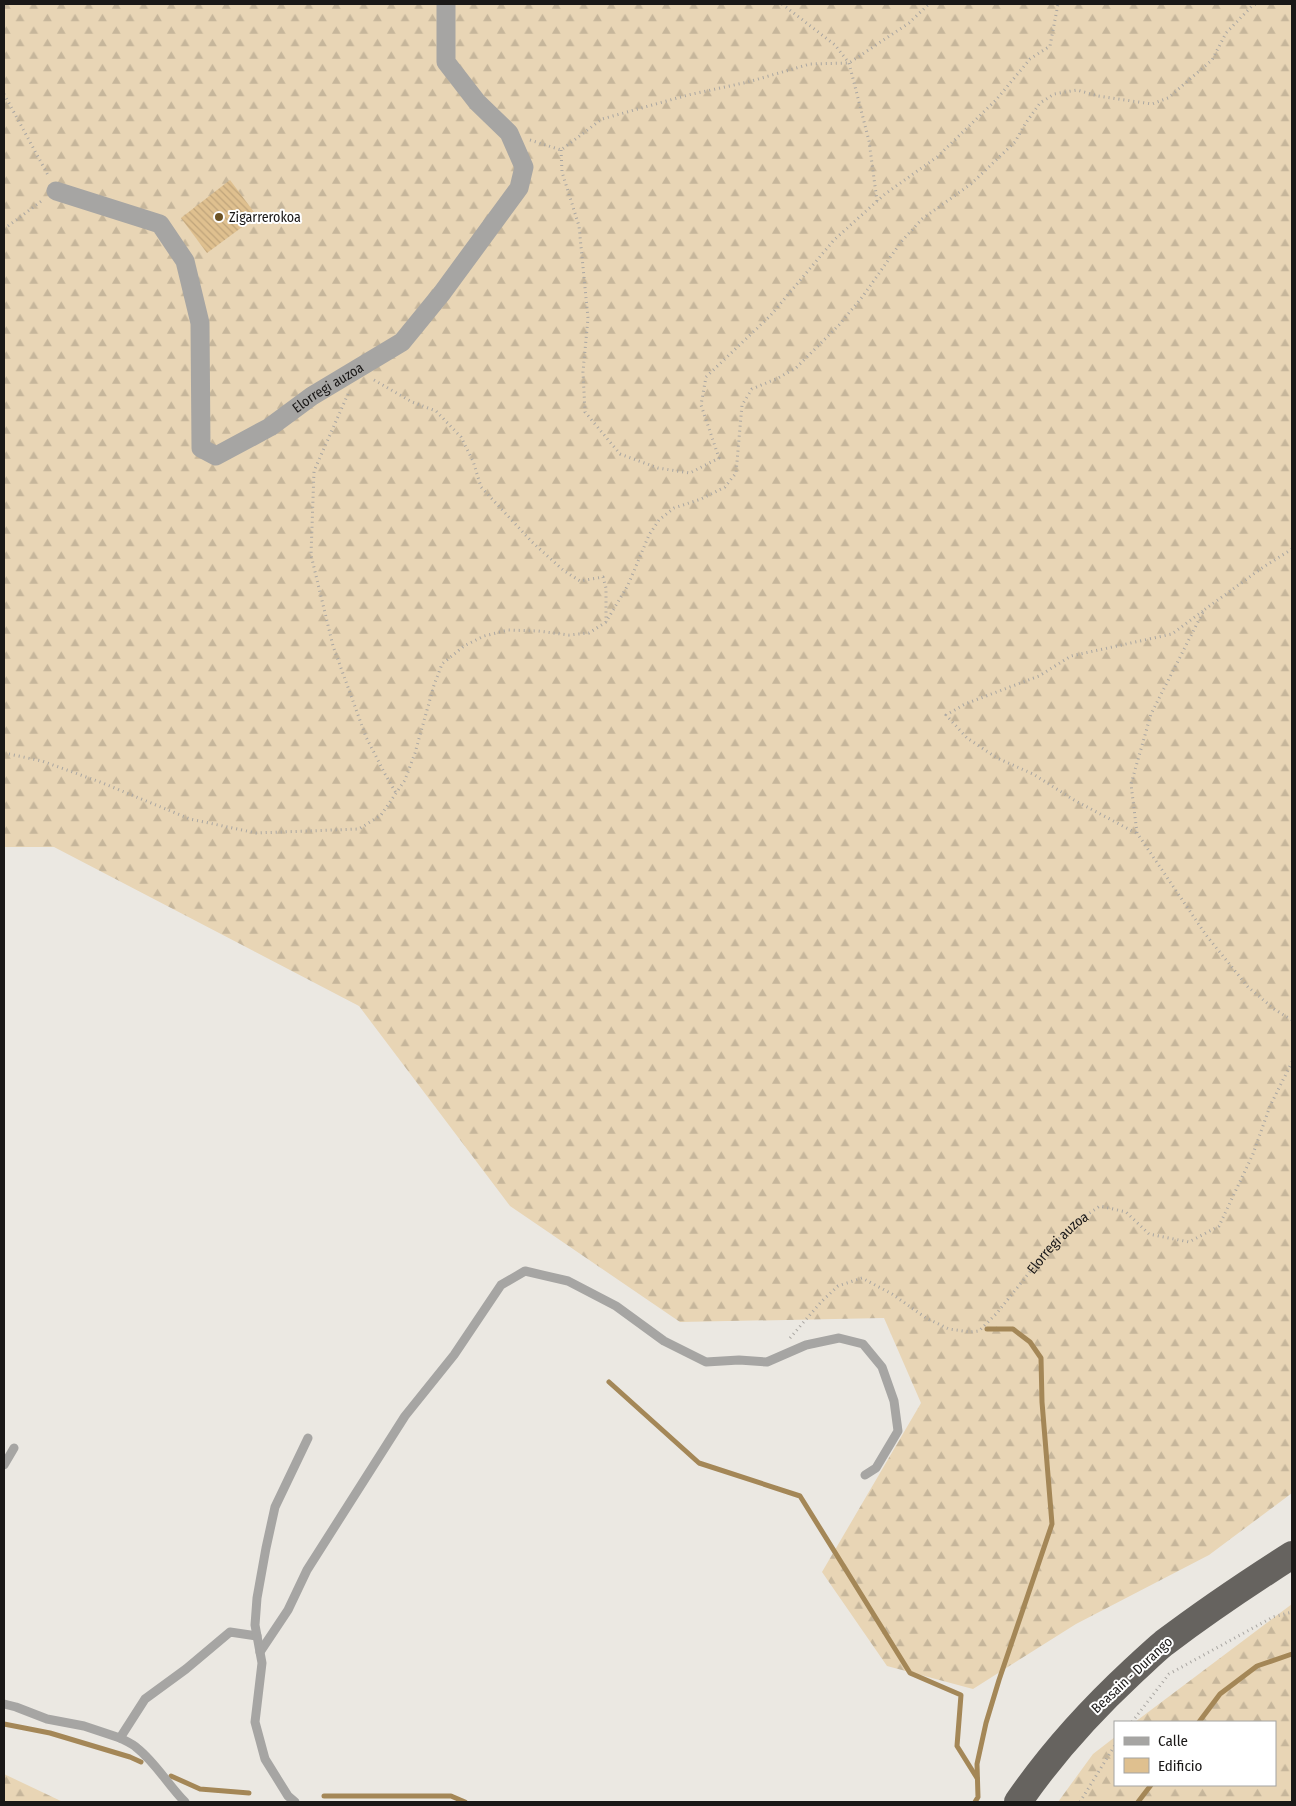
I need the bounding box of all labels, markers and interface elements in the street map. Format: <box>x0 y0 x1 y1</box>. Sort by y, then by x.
place label: Zigarrerokoa <box>229 209 301 226</box>
marker: Zigarrerokoa <box>213 211 225 223</box>
street label: Elorregi auzoa <box>289 359 367 416</box>
street label: Elorregi auzoa <box>1023 1208 1091 1277</box>
street label: Beasain - Durango <box>1088 1633 1176 1717</box>
legend <box>1114 1721 1276 1786</box>
text: Calle <box>1158 1732 1188 1750</box>
text: Edificio <box>1158 1757 1203 1775</box>

